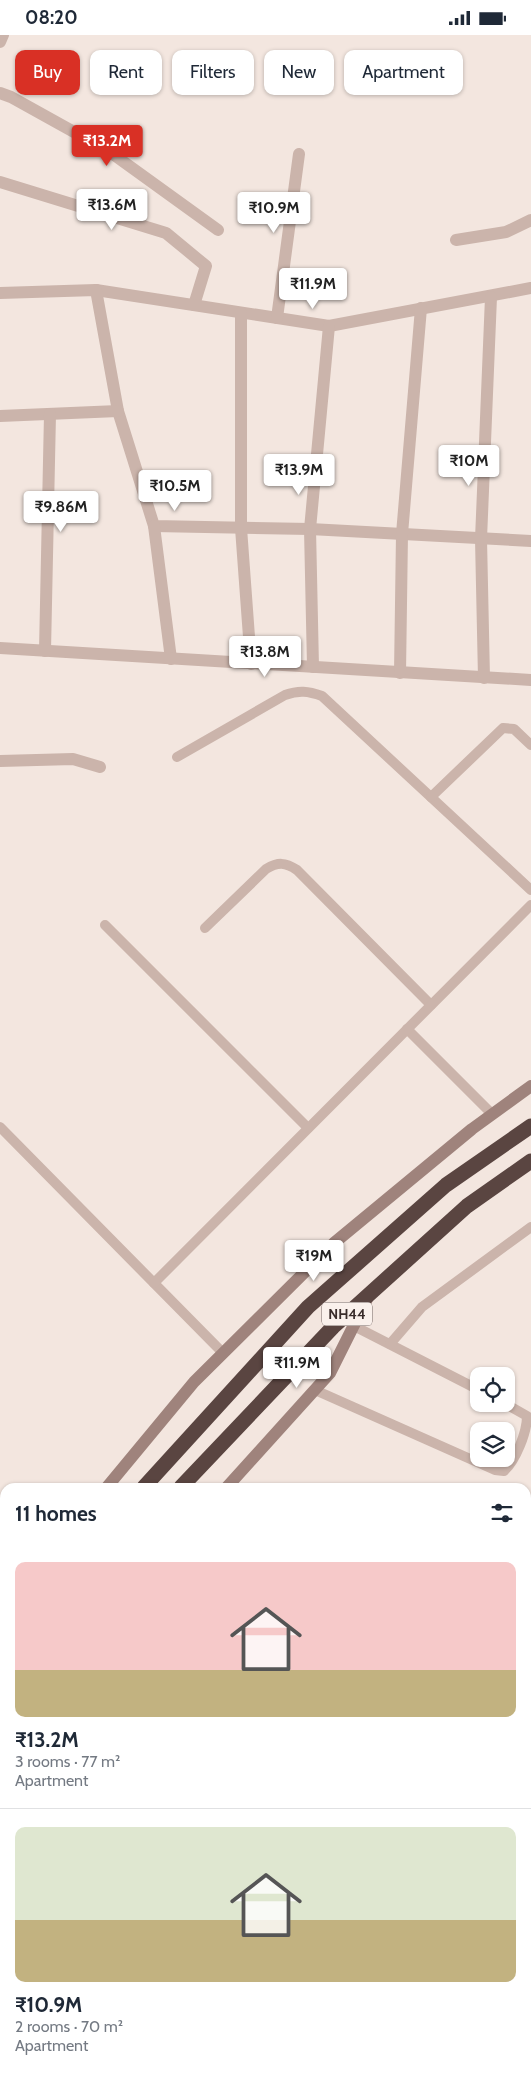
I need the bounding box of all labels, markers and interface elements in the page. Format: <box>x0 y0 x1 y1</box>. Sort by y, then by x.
text: 08:20 <box>25 6 78 29</box>
chip: Buy <box>15 50 80 95</box>
chip: Rent <box>90 50 162 95</box>
chip: Filters <box>172 50 254 95</box>
chip: New <box>264 50 334 95</box>
chip: Apartment <box>344 50 463 95</box>
pin: ₹13.2M <box>66 125 148 167</box>
text: ₹13.2M <box>83 131 131 150</box>
pin: ₹13.6M <box>71 189 153 231</box>
pin: ₹10.9M <box>233 191 315 234</box>
text: ₹13.6M <box>87 195 137 214</box>
text: ₹10.9M <box>248 198 300 217</box>
pin: ₹11.9M <box>272 267 354 310</box>
text: ₹11.9M <box>290 274 336 293</box>
pin: ₹10M <box>439 445 499 487</box>
text: ₹10M <box>449 451 489 470</box>
pin: ₹13.9M <box>258 453 340 496</box>
text: ₹13.9M <box>275 460 323 479</box>
pin: ₹10.5M <box>134 469 216 512</box>
text: ₹10.5M <box>149 476 201 495</box>
pin: ₹9.86M <box>20 491 102 533</box>
text: ₹9.86M <box>35 497 87 516</box>
pin: ₹13.8M <box>224 635 306 678</box>
text: ₹13.8M <box>240 642 290 661</box>
pin: ₹19M <box>284 1239 344 1282</box>
text: ₹19M <box>296 1246 332 1265</box>
road number: NH44 <box>322 1303 372 1325</box>
pin: ₹11.9M <box>256 1347 338 1389</box>
text: ₹11.9M <box>274 1353 320 1372</box>
map controls <box>470 1367 515 1467</box>
button: locate <box>470 1367 515 1412</box>
button: layers <box>470 1422 515 1467</box>
icon: filters <box>488 1499 516 1527</box>
text: 11 homes <box>15 1501 97 1526</box>
icon: home <box>221 1594 311 1684</box>
text: ₹13.2M <box>15 1727 79 1752</box>
text: 3 rooms · 77 m² <box>15 1752 120 1771</box>
text: Apartment <box>15 1771 88 1790</box>
icon: home <box>221 1860 311 1950</box>
text: ₹10.9M <box>15 1992 82 2017</box>
text: 2 rooms · 70 m² <box>15 2017 123 2036</box>
text: Apartment <box>15 2036 88 2055</box>

